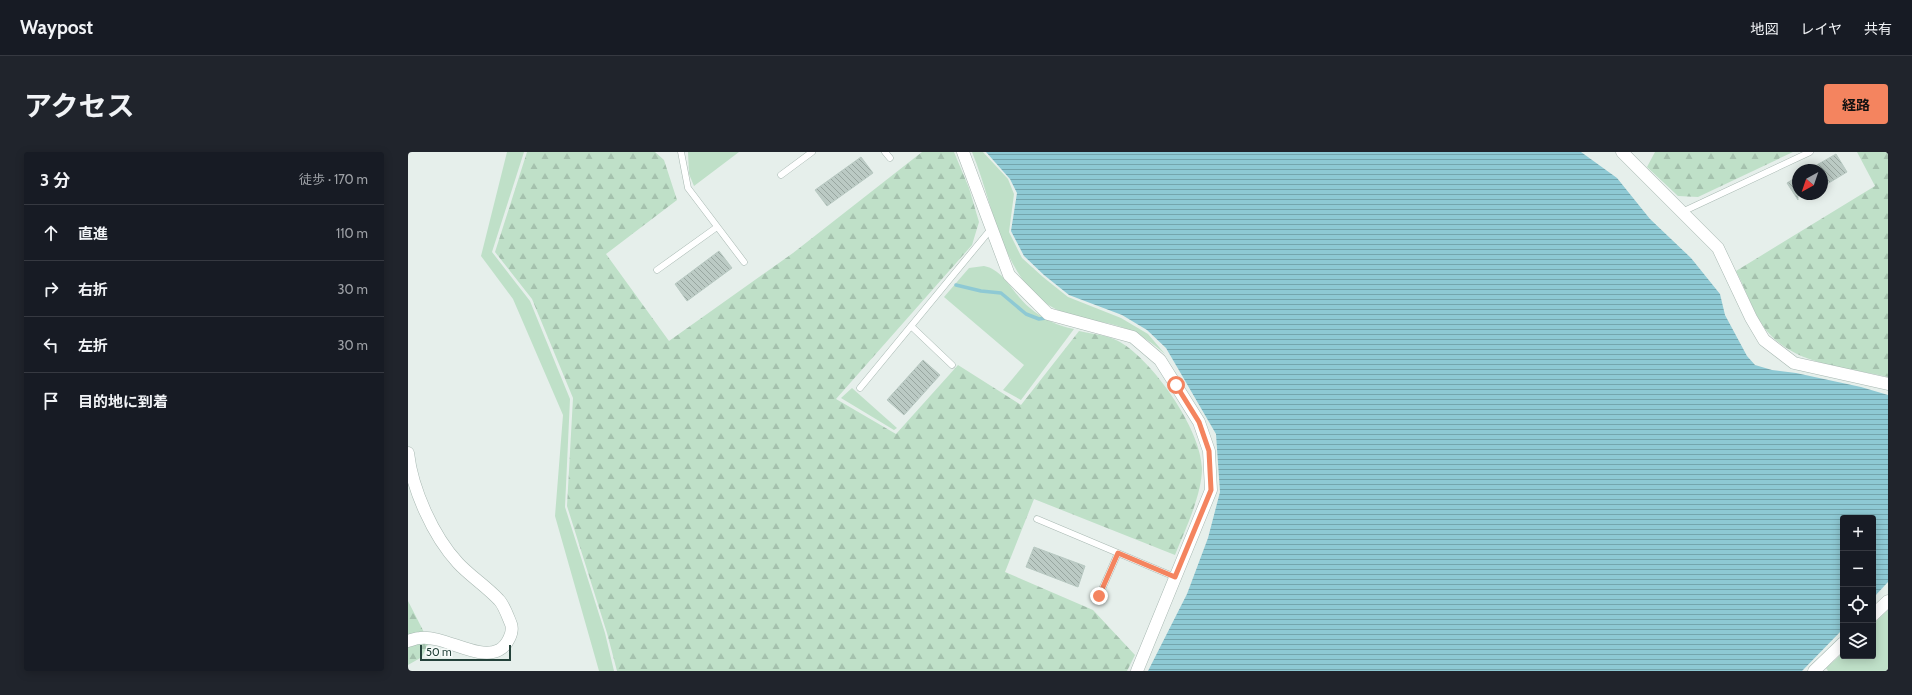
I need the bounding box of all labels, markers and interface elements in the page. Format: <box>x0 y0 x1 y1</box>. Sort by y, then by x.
text: Waypost <box>20 16 93 39</box>
text: 地図 <box>1750 20 1778 38</box>
text: レイヤ <box>1800 20 1842 38</box>
text: 共有 <box>1864 20 1892 38</box>
button: 経路 <box>1824 84 1888 124</box>
text: アクセス <box>24 89 135 123</box>
north arrow <box>1792 164 1828 200</box>
text: 3 分 <box>40 170 70 190</box>
text: 徒歩 · 170 m <box>299 171 368 187</box>
icon: ahead <box>40 222 62 244</box>
text: 直進 <box>78 225 108 243</box>
text: 110 m <box>336 225 368 241</box>
icon: right <box>40 278 62 300</box>
text: 右折 <box>78 281 108 299</box>
text: 30 m <box>338 281 368 297</box>
icon: left <box>40 334 62 356</box>
text: 左折 <box>78 337 108 355</box>
text: 30 m <box>338 337 368 353</box>
route start <box>1167 376 1185 394</box>
icon: arrive <box>40 390 62 412</box>
text: 目的地に到着 <box>78 393 168 411</box>
map controls <box>1840 515 1876 659</box>
button: + <box>1840 515 1876 551</box>
button: − <box>1840 551 1876 587</box>
route end <box>1090 587 1108 605</box>
button: locate <box>1840 587 1876 623</box>
button: layers <box>1840 623 1876 659</box>
scale bar <box>420 643 511 662</box>
text: 50 m <box>426 645 452 659</box>

